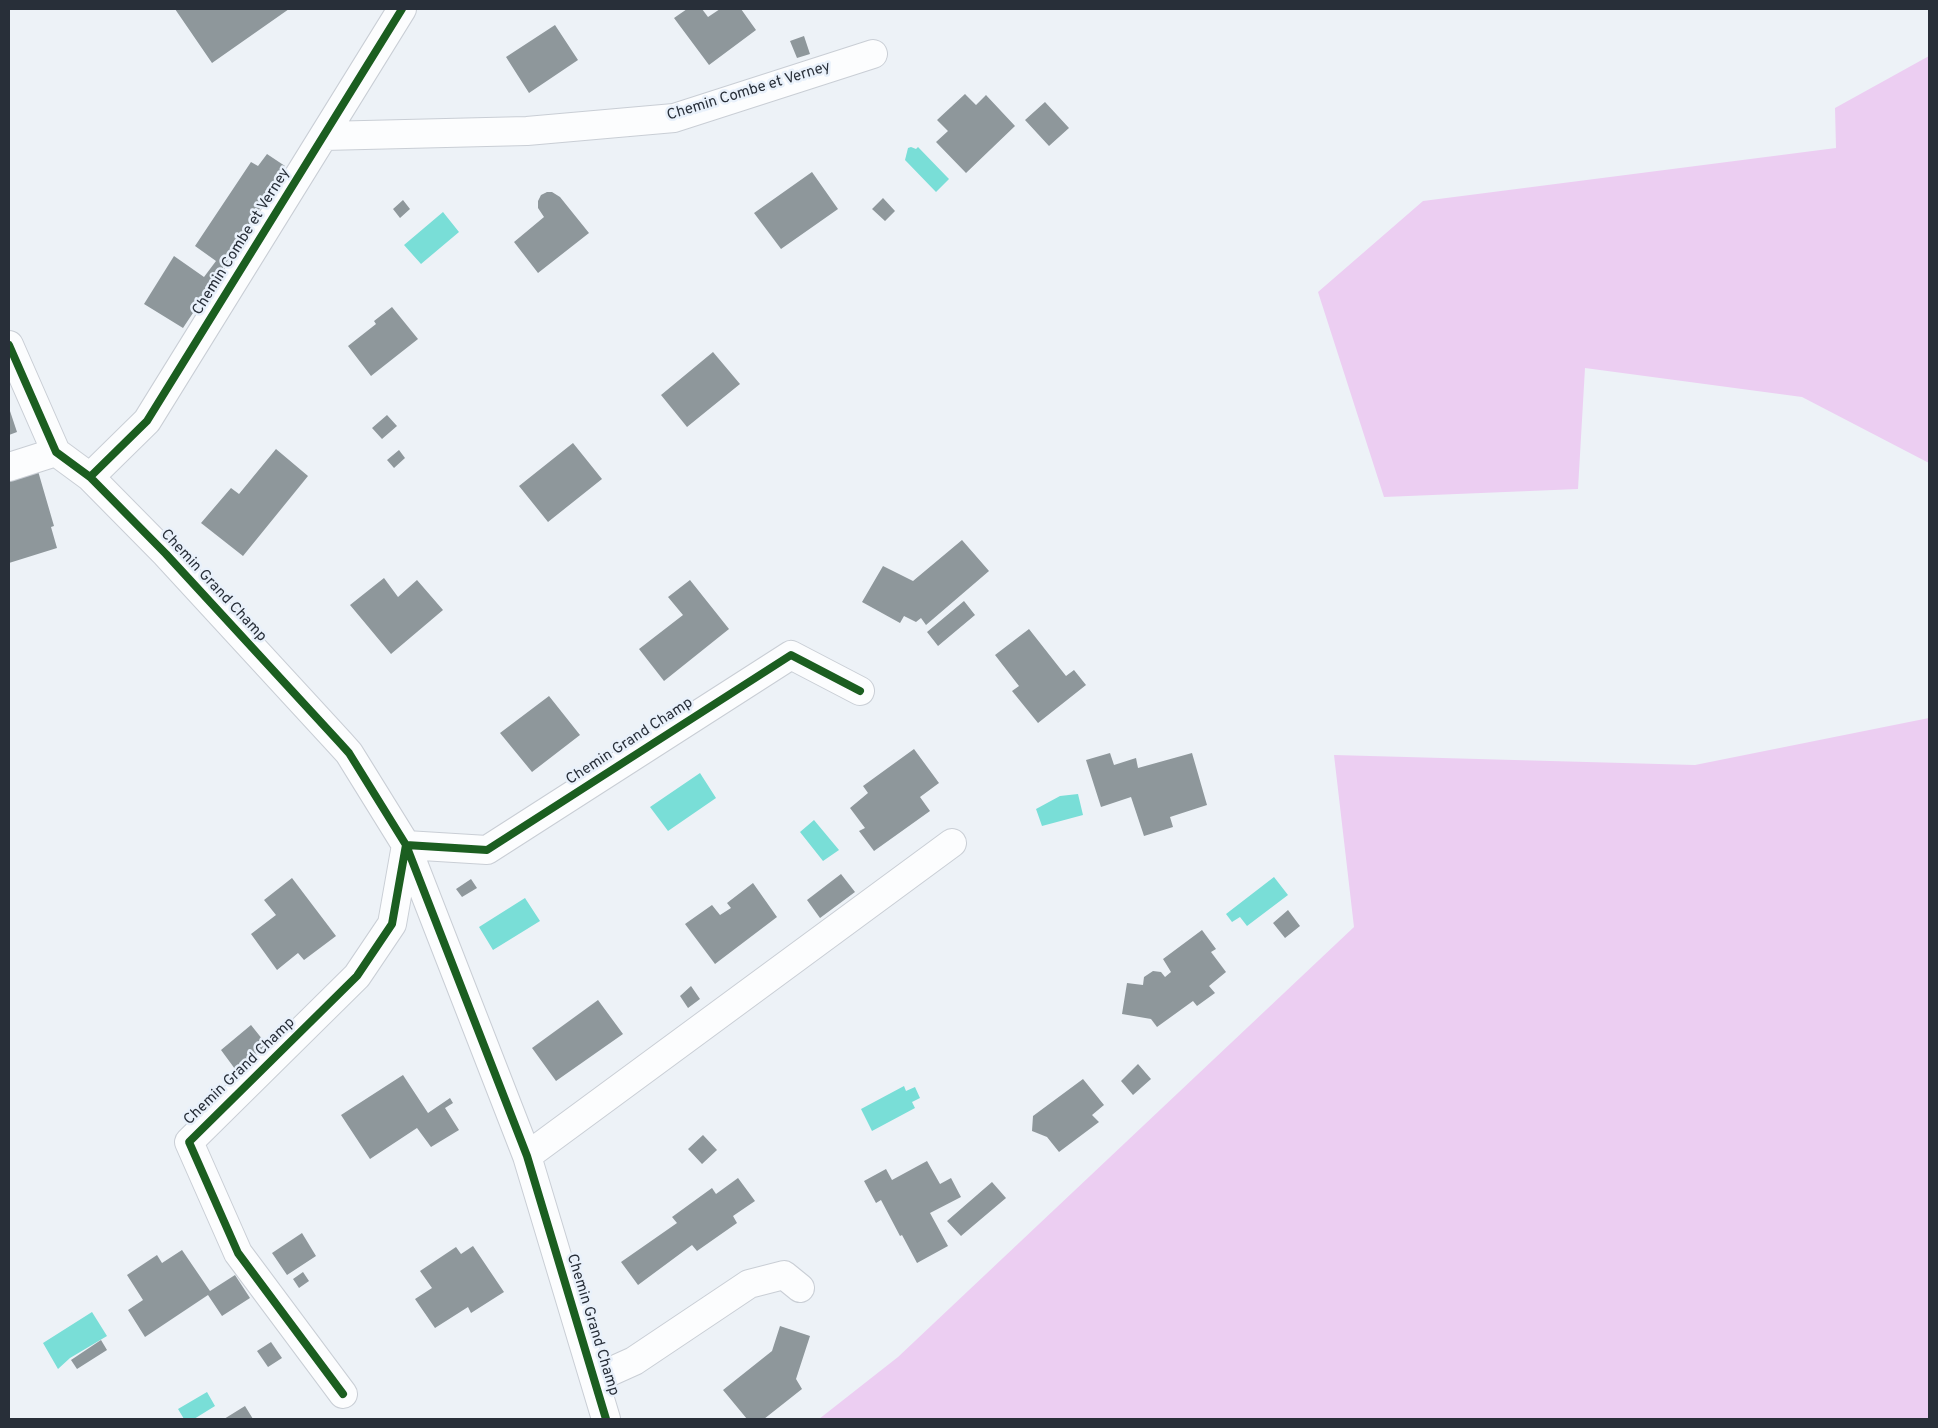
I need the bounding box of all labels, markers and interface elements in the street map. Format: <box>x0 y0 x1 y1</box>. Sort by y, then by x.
street label: Chemin Combe et Verney <box>665 59 833 125</box>
street label: Chemin Combe et Verney <box>189 165 295 319</box>
street label: Chemin Grand Champ <box>156 526 270 646</box>
street label: Chemin Grand Champ <box>563 694 697 790</box>
street label: Chemin Grand Champ <box>181 1014 299 1130</box>
street label: Chemin Grand Champ <box>562 1252 622 1398</box>

